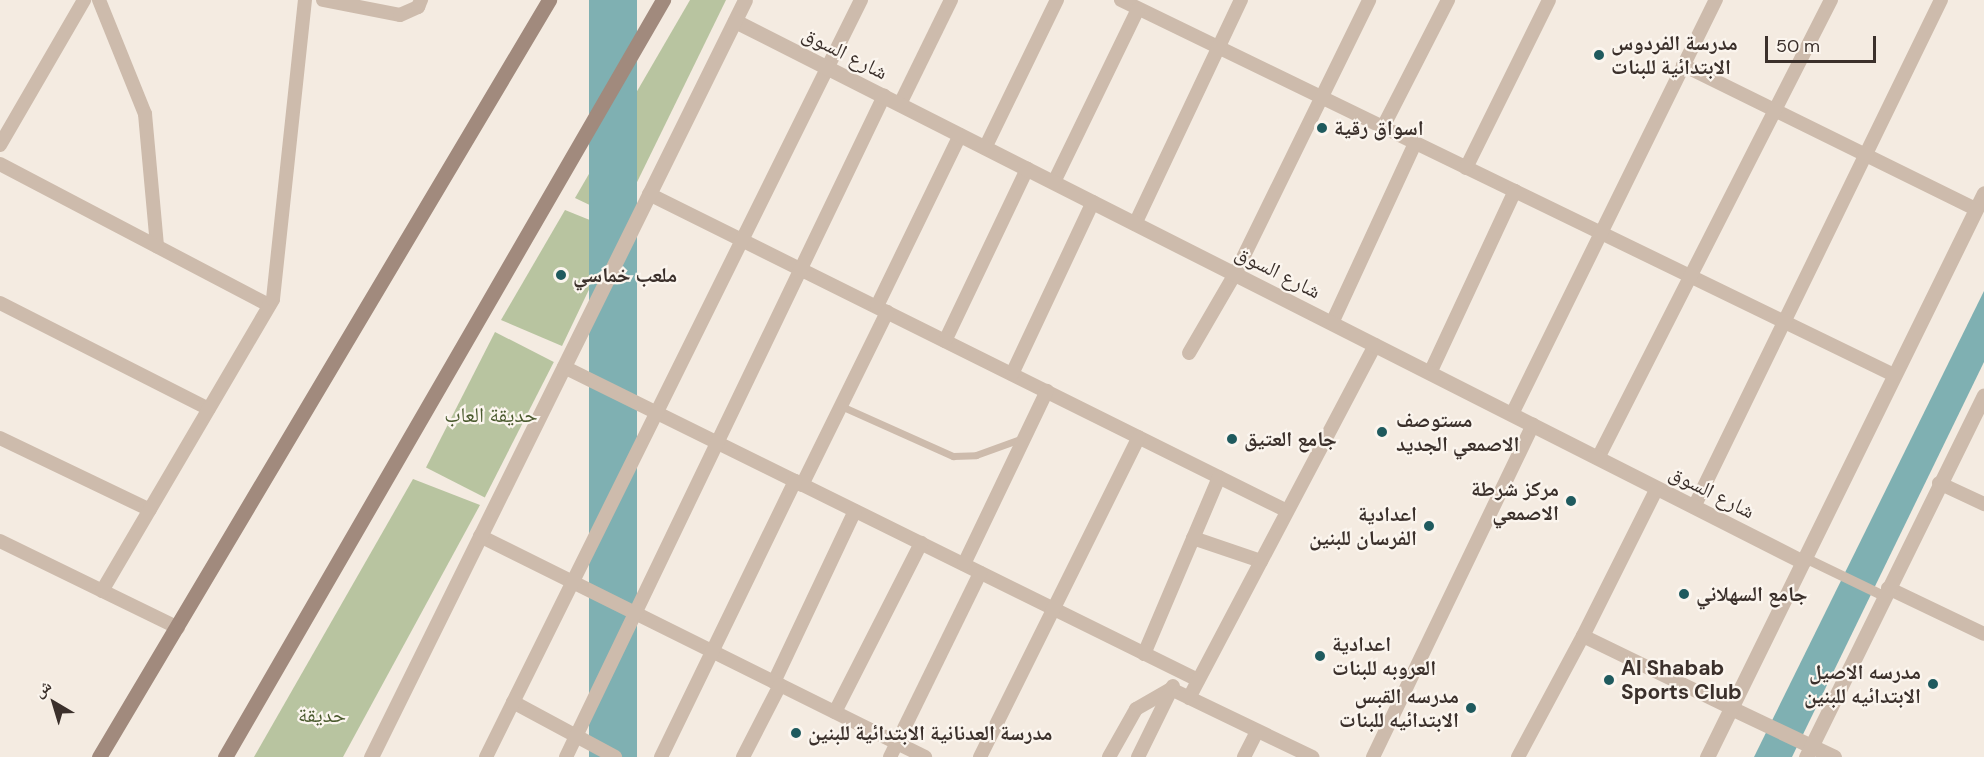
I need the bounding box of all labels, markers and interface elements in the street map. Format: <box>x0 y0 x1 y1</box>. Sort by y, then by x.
street label: شارع السوق <box>798 21 892 85</box>
scale bar <box>1768 24 1879 62</box>
place label: مدرسة الفردوس الابتدائية للبنات <box>1611 30 1738 80</box>
text: 50 m <box>1776 34 1820 58</box>
marker: مدرسة الفردوس الابتدائية للبنات <box>1592 48 1606 62</box>
place label: اسواق رقية <box>1334 115 1424 141</box>
marker: اسواق رقية <box>1315 121 1329 135</box>
street label: شارع السوق <box>1231 240 1325 304</box>
place label: ملعب خماسي <box>573 262 677 288</box>
marker: ملعب خماسي <box>554 268 568 282</box>
park label: حديقة العاب <box>444 402 538 428</box>
place label: مستوصف الاصمعي الجديد <box>1396 407 1520 457</box>
marker: مستوصف الاصمعي الجديد <box>1373 423 1391 441</box>
place label: جامع العتيق <box>1244 426 1337 452</box>
marker: جامع العتيق <box>1225 432 1239 446</box>
street label: شارع السوق <box>1665 460 1759 524</box>
place label: مركز شرطة الاصمعي <box>1471 476 1559 526</box>
marker: مركز شرطة الاصمعي <box>1564 494 1578 508</box>
place label: اعدادية الفرسان للبنين <box>1309 501 1417 551</box>
marker: اعدادية الفرسان للبنين <box>1422 519 1436 533</box>
place label: جامع السهلاني <box>1696 581 1808 607</box>
marker: جامع السهلاني <box>1677 587 1691 601</box>
place label: اعدادية العروبه للبنات <box>1332 631 1436 681</box>
marker: اعدادية العروبه للبنات <box>1313 649 1327 663</box>
place label: Al Shabab Sports Club <box>1621 655 1742 705</box>
place label: مدرسه الاصيل الابتدائيه للبنين <box>1804 659 1921 709</box>
north arrow <box>24 673 84 733</box>
marker: Al Shabab Sports Club <box>1602 673 1616 687</box>
text: ش <box>29 675 56 702</box>
marker: مدرسه الاصيل الابتدائيه للبنين <box>1926 677 1940 691</box>
place label: مدرسه القبس الابتدائيه للبنات <box>1339 683 1459 733</box>
marker: مدرسه القبس الابتدائيه للبنات <box>1464 701 1478 715</box>
park label: حديقة <box>298 702 346 728</box>
place label: مدرسة العدنانية الابتدائية للبنين <box>808 720 1053 746</box>
marker: مدرسة العدنانية الابتدائية للبنين <box>789 726 803 740</box>

